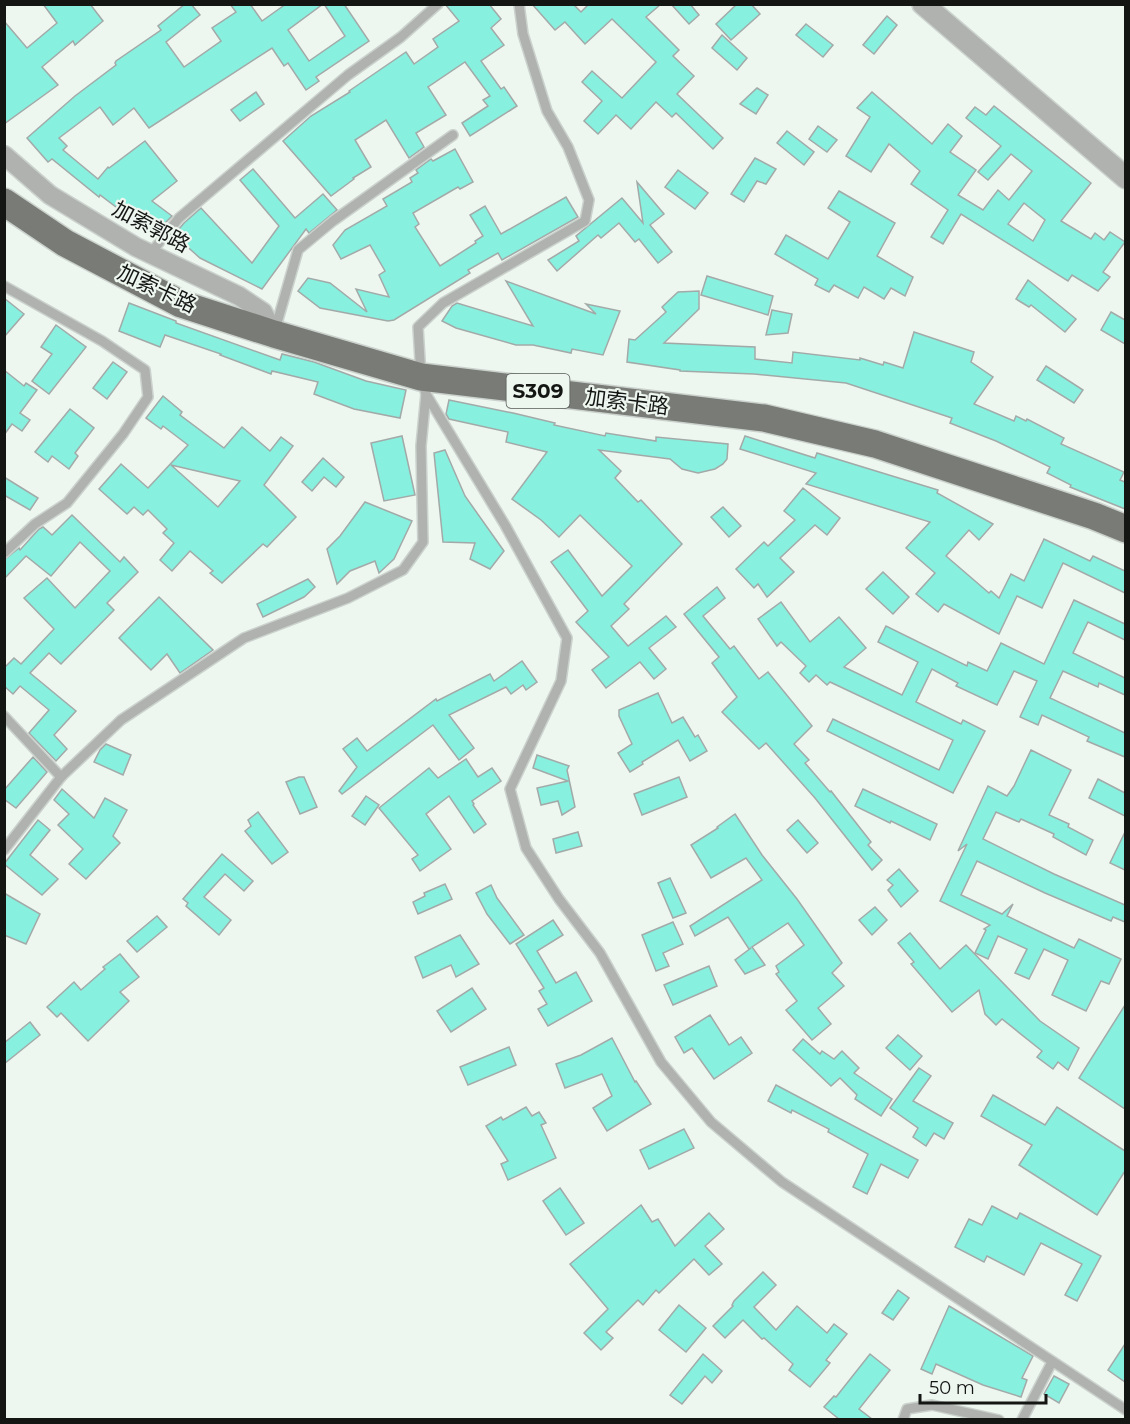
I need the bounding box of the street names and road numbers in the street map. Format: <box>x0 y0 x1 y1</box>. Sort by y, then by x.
street label: 加索郭路 <box>108 196 194 257</box>
street label: 加索卡路 <box>114 259 201 318</box>
road number: S309 <box>506 374 570 408</box>
street label: 加索卡路 <box>584 384 670 419</box>

